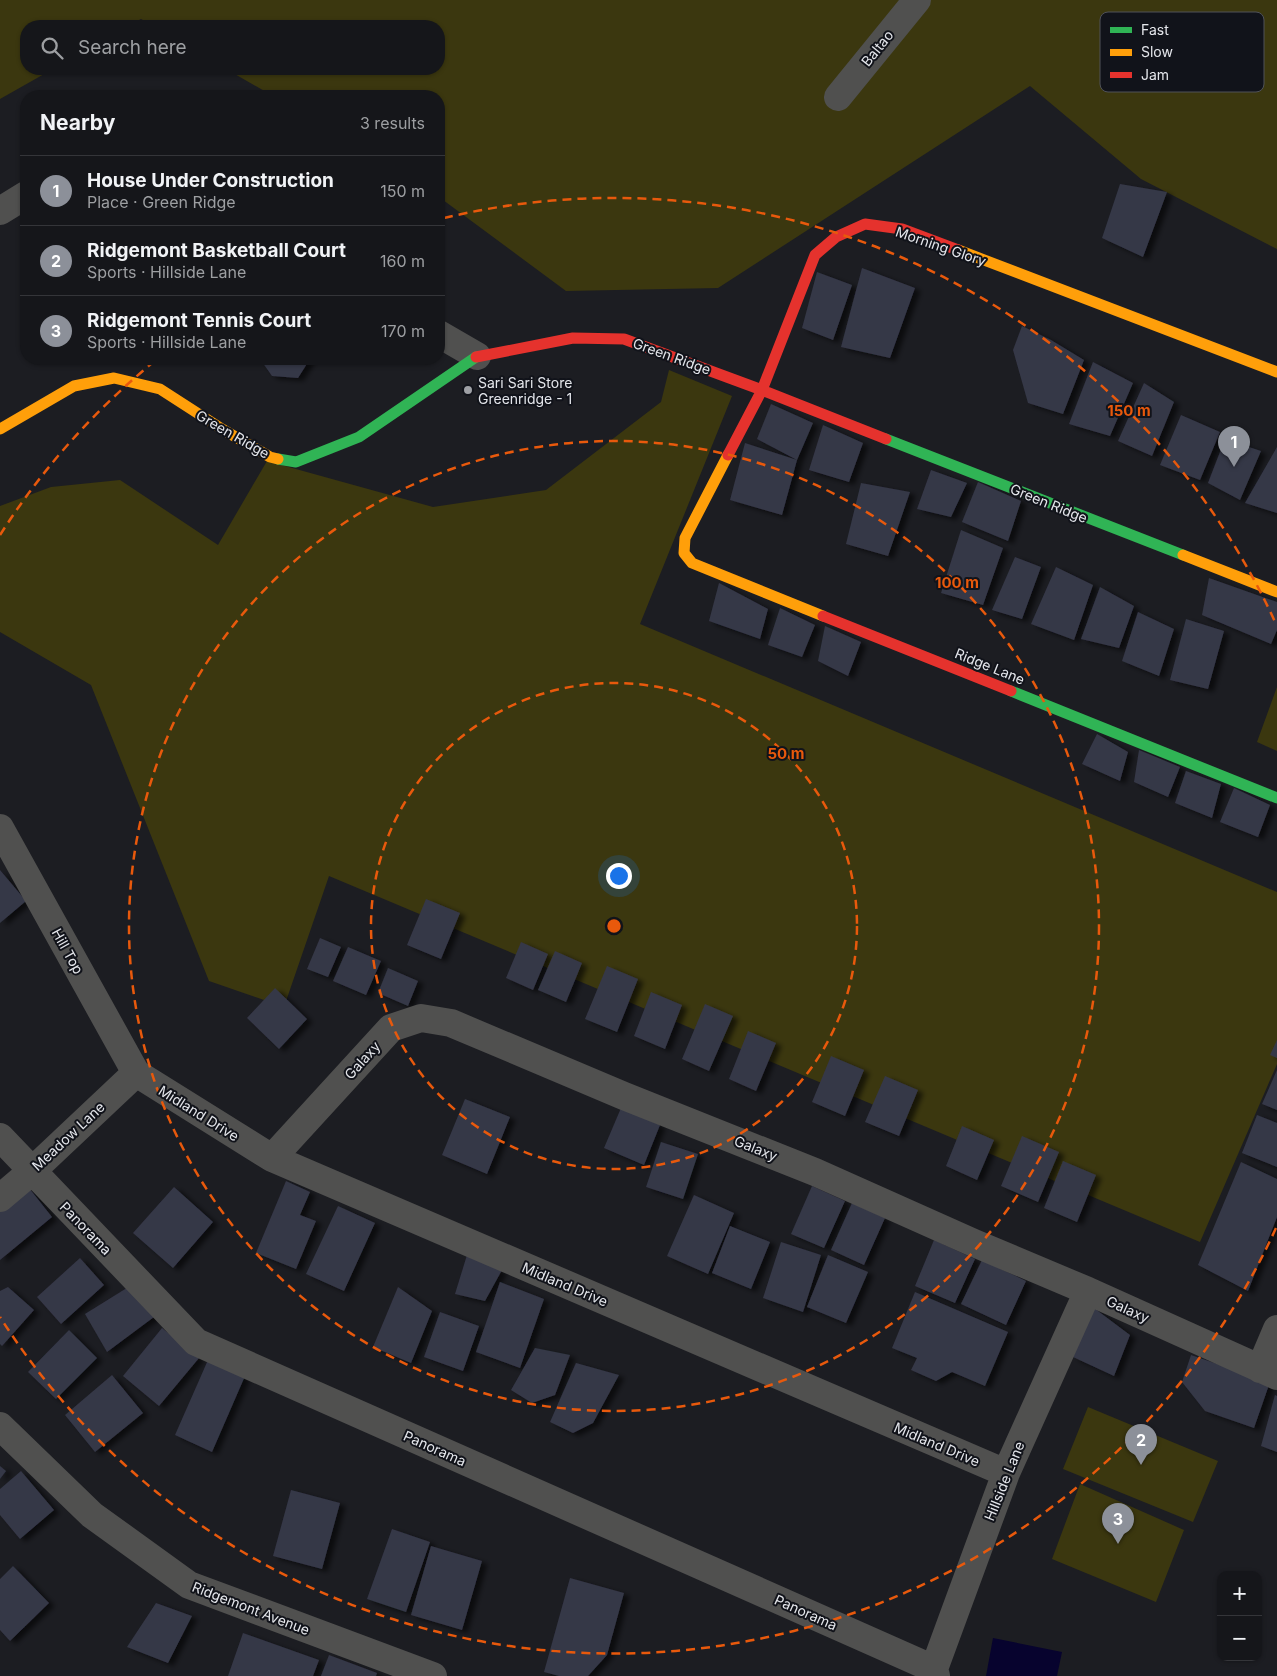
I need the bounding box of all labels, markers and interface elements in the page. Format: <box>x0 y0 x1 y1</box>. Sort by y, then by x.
legend <box>1100 12 1264 92</box>
search box <box>20 20 445 75</box>
text: Fast <box>1141 21 1169 38</box>
street label: Baltao <box>857 27 897 69</box>
icon: search <box>38 34 66 62</box>
text: Search here <box>78 36 187 59</box>
text: Slow <box>1141 43 1173 60</box>
text: Jam <box>1141 66 1169 83</box>
text: Nearby <box>40 110 115 135</box>
text: 3 results <box>360 113 425 133</box>
text: House Under Construction <box>87 169 334 192</box>
text: 1 <box>53 181 59 201</box>
text: 150 m <box>380 181 425 201</box>
text: Place · Green Ridge <box>87 192 236 212</box>
street label: Morning Glory <box>894 223 989 269</box>
text: Ridgemont Basketball Court <box>87 239 346 262</box>
text: 2 <box>51 251 61 271</box>
text: 160 m <box>380 251 425 271</box>
text: Sports · Hillside Lane <box>87 262 246 282</box>
text: Ridgemont Tennis Court <box>87 309 311 332</box>
text: 3 <box>51 321 61 341</box>
text: 170 m <box>381 321 425 341</box>
text: Sports · Hillside Lane <box>87 332 246 352</box>
street label: Green Ridge <box>631 334 713 378</box>
place label: Sari Sari Store Greenridge - 1 <box>478 374 572 407</box>
marker: Sari Sari Store Greenridge - 1 <box>462 384 474 396</box>
text: 150 m <box>1107 401 1151 420</box>
street label: Green Ridge <box>193 406 273 462</box>
pin: 1 <box>1218 426 1250 467</box>
street label: Green Ridge <box>1008 480 1090 526</box>
text: 100 m <box>935 573 979 592</box>
street label: Ridge Lane <box>953 644 1027 688</box>
text: 50 m <box>768 744 804 763</box>
your location <box>606 863 632 889</box>
centre of rings <box>605 917 623 935</box>
street label: Hill Top <box>49 925 87 977</box>
street label: Galaxy <box>341 1037 383 1082</box>
street label: Midland Drive <box>156 1082 242 1144</box>
street label: Meadow Lane <box>28 1098 108 1174</box>
street label: Galaxy <box>732 1132 780 1164</box>
street label: Panorama <box>57 1198 115 1258</box>
street label: Midland Drive <box>520 1258 610 1310</box>
street label: Galaxy <box>1104 1292 1152 1326</box>
street label: Midland Drive <box>892 1418 982 1470</box>
pin: 2 <box>1125 1424 1157 1465</box>
street label: Panorama <box>401 1427 469 1469</box>
street label: Hillside Lane <box>980 1439 1028 1523</box>
pin: 3 <box>1102 1503 1134 1544</box>
map controls <box>1217 1571 1262 1661</box>
button: + <box>1217 1571 1262 1616</box>
street label: Ridgemont Avenue <box>190 1578 312 1638</box>
street label: Panorama <box>772 1591 840 1633</box>
button: − <box>1217 1616 1262 1661</box>

